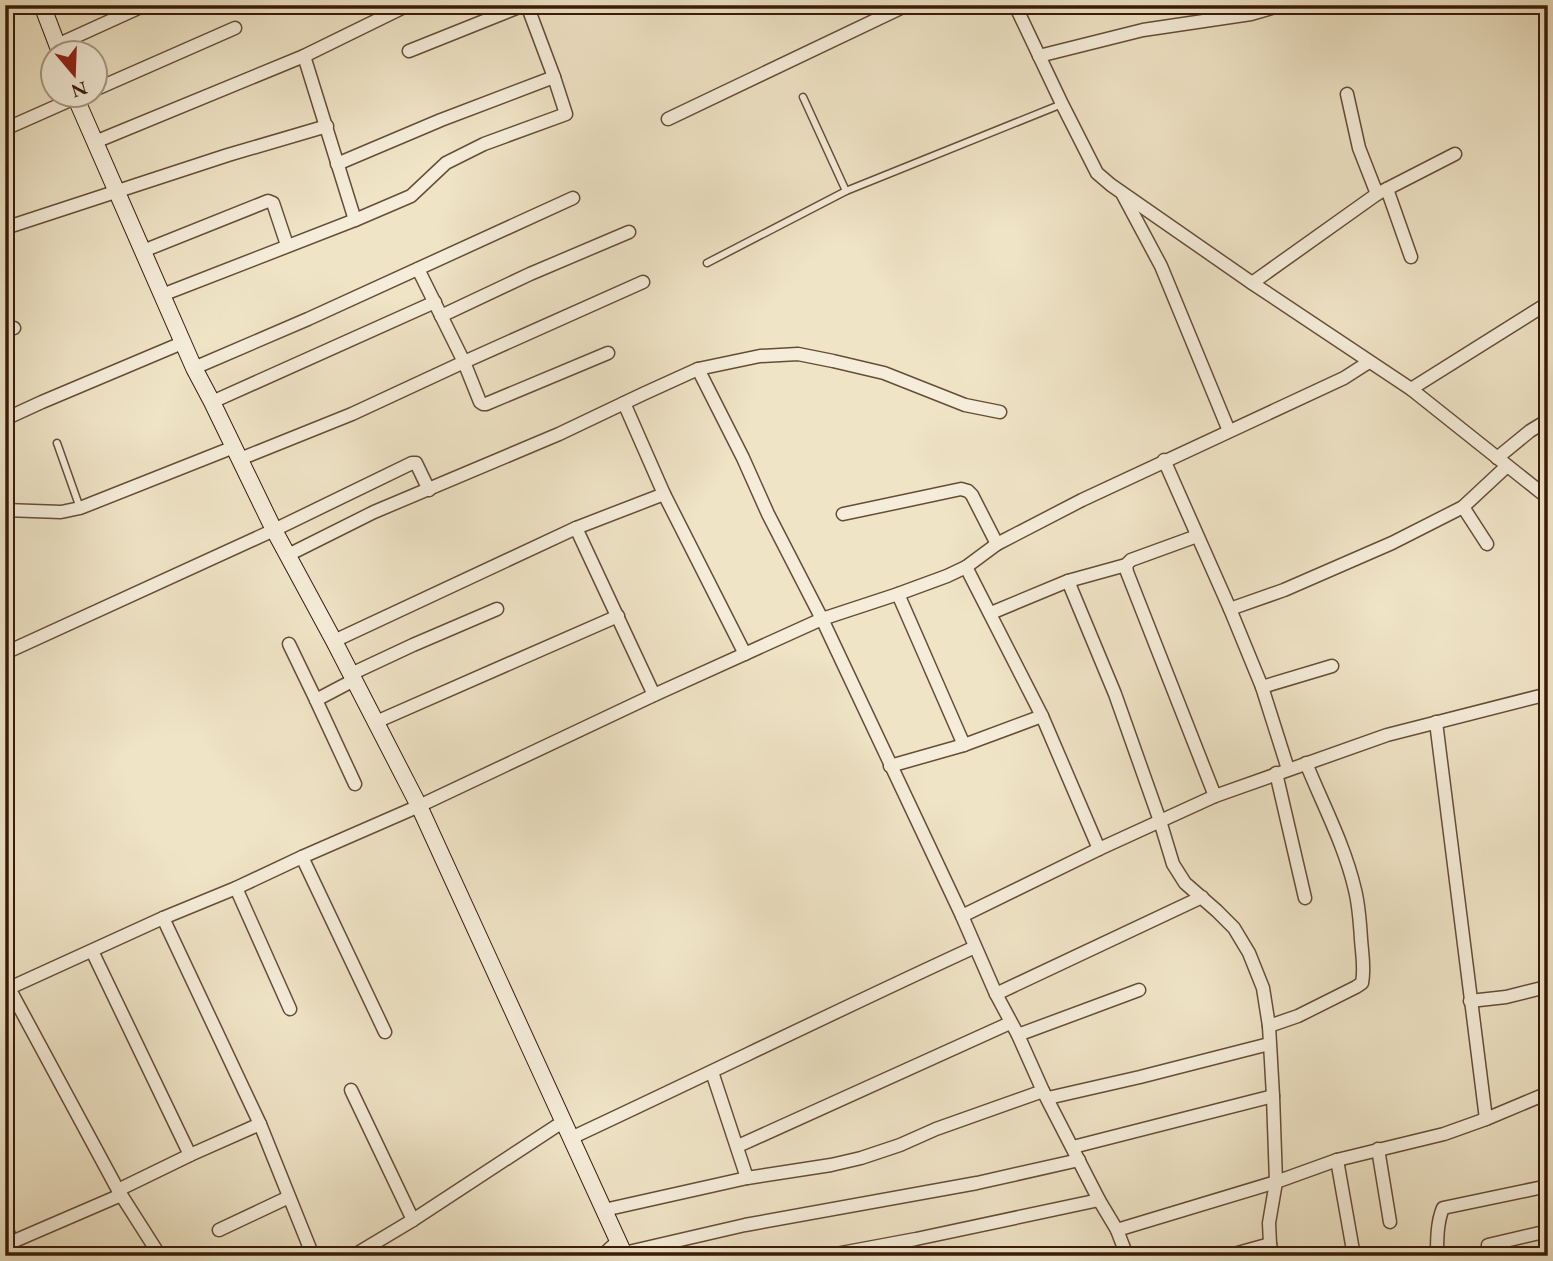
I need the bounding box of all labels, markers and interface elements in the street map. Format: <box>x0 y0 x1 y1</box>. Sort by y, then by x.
north arrow <box>38 38 108 108</box>
text: N <box>67 75 91 104</box>

